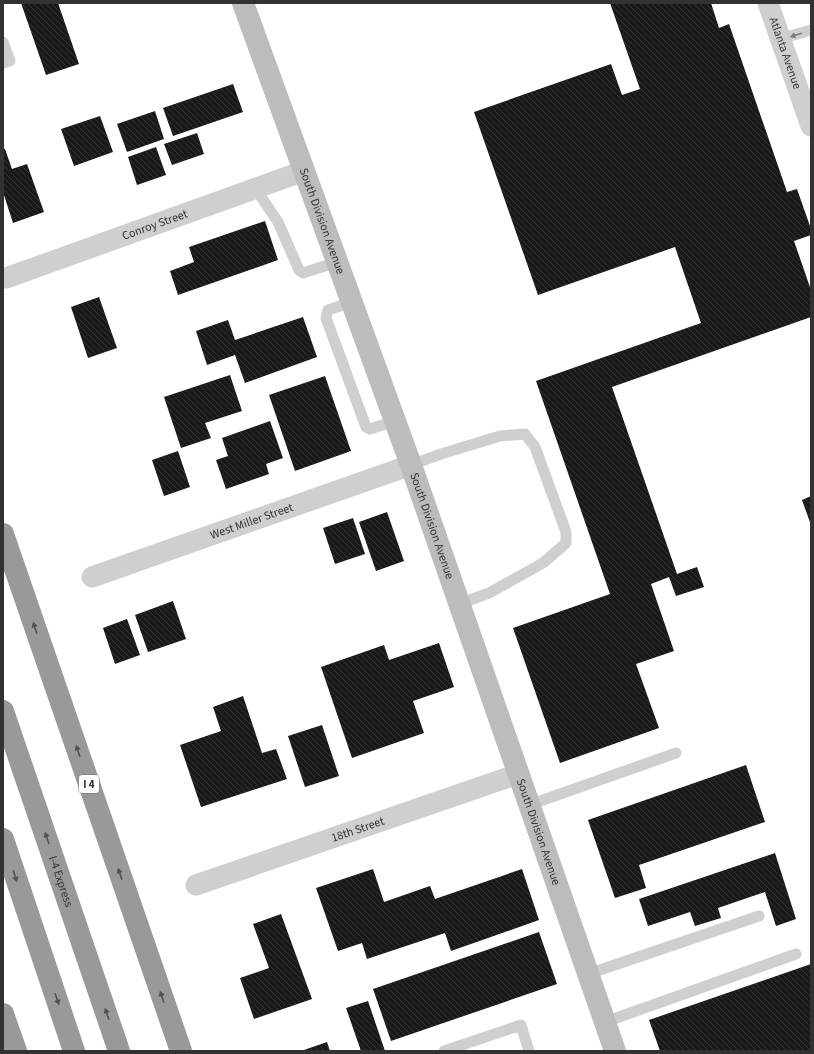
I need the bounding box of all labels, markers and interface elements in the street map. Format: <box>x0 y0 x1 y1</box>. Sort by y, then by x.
street label: Atlanta Avenue <box>765 15 806 91</box>
one-way arrow <box>789 32 801 38</box>
street label: South Division Avenue <box>295 166 349 277</box>
street label: Conroy Street <box>120 205 190 244</box>
street label: South Division Avenue <box>406 470 459 581</box>
street label: West Miller Street <box>208 499 295 543</box>
one-way arrow <box>32 622 38 634</box>
one-way arrow <box>74 745 80 757</box>
road number: I 4 <box>79 775 99 793</box>
street label: South Division Avenue <box>512 776 565 887</box>
street label: 18th Street <box>329 812 386 846</box>
one-way arrow <box>43 832 49 844</box>
street label: I-4 Express <box>44 853 78 909</box>
one-way arrow <box>117 868 123 880</box>
one-way arrow <box>13 870 19 882</box>
one-way arrow <box>159 991 165 1003</box>
one-way arrow <box>54 993 60 1005</box>
one-way arrow <box>104 1008 110 1020</box>

